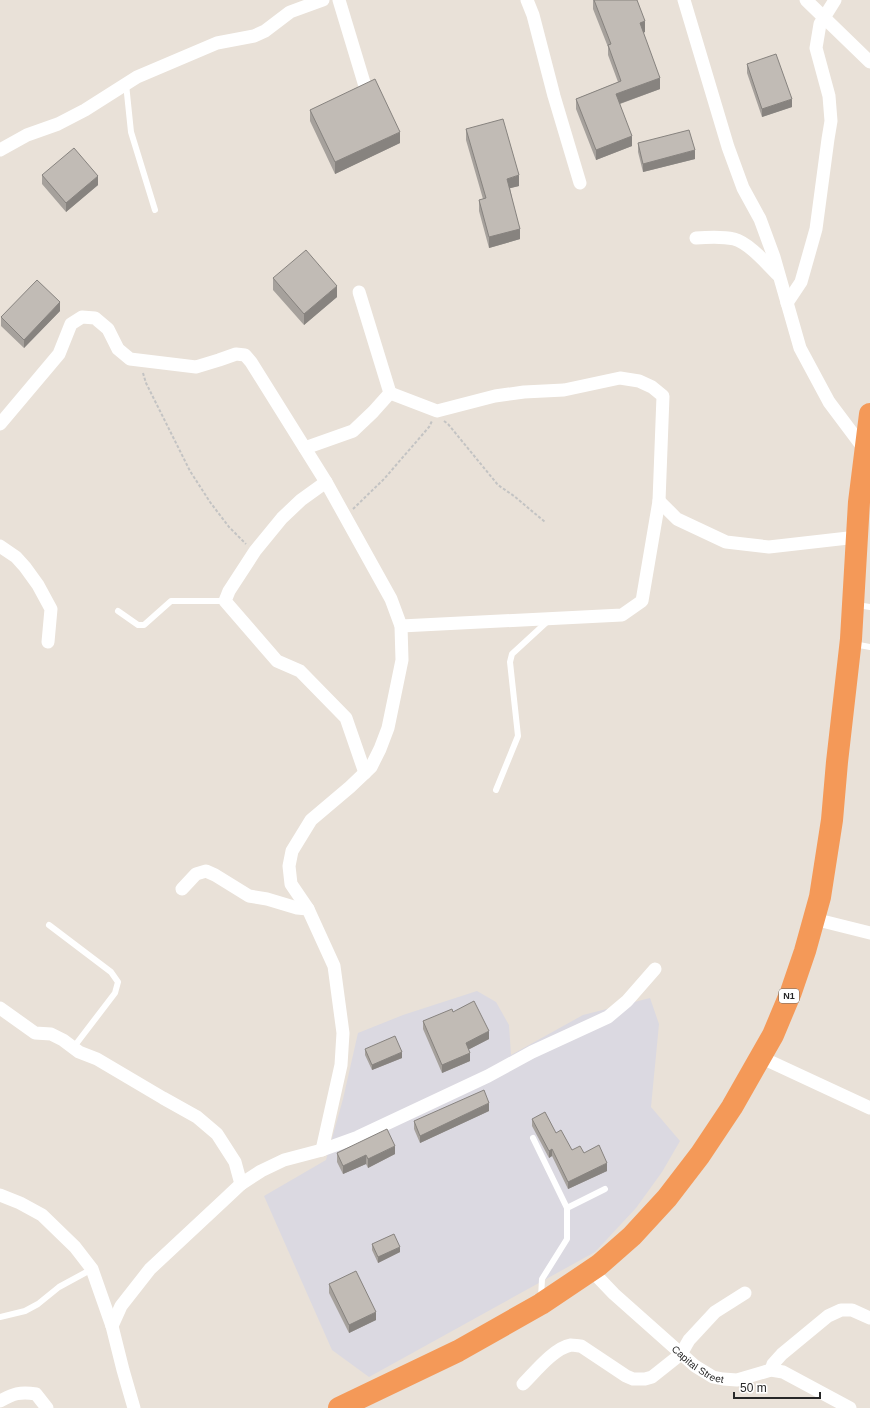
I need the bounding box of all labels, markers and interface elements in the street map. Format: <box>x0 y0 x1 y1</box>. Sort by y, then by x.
road number: N1 <box>779 989 799 1003</box>
street label: Capital Street <box>670 1343 725 1385</box>
scale bar <box>734 1374 820 1400</box>
text: 50 m <box>740 1381 767 1395</box>

